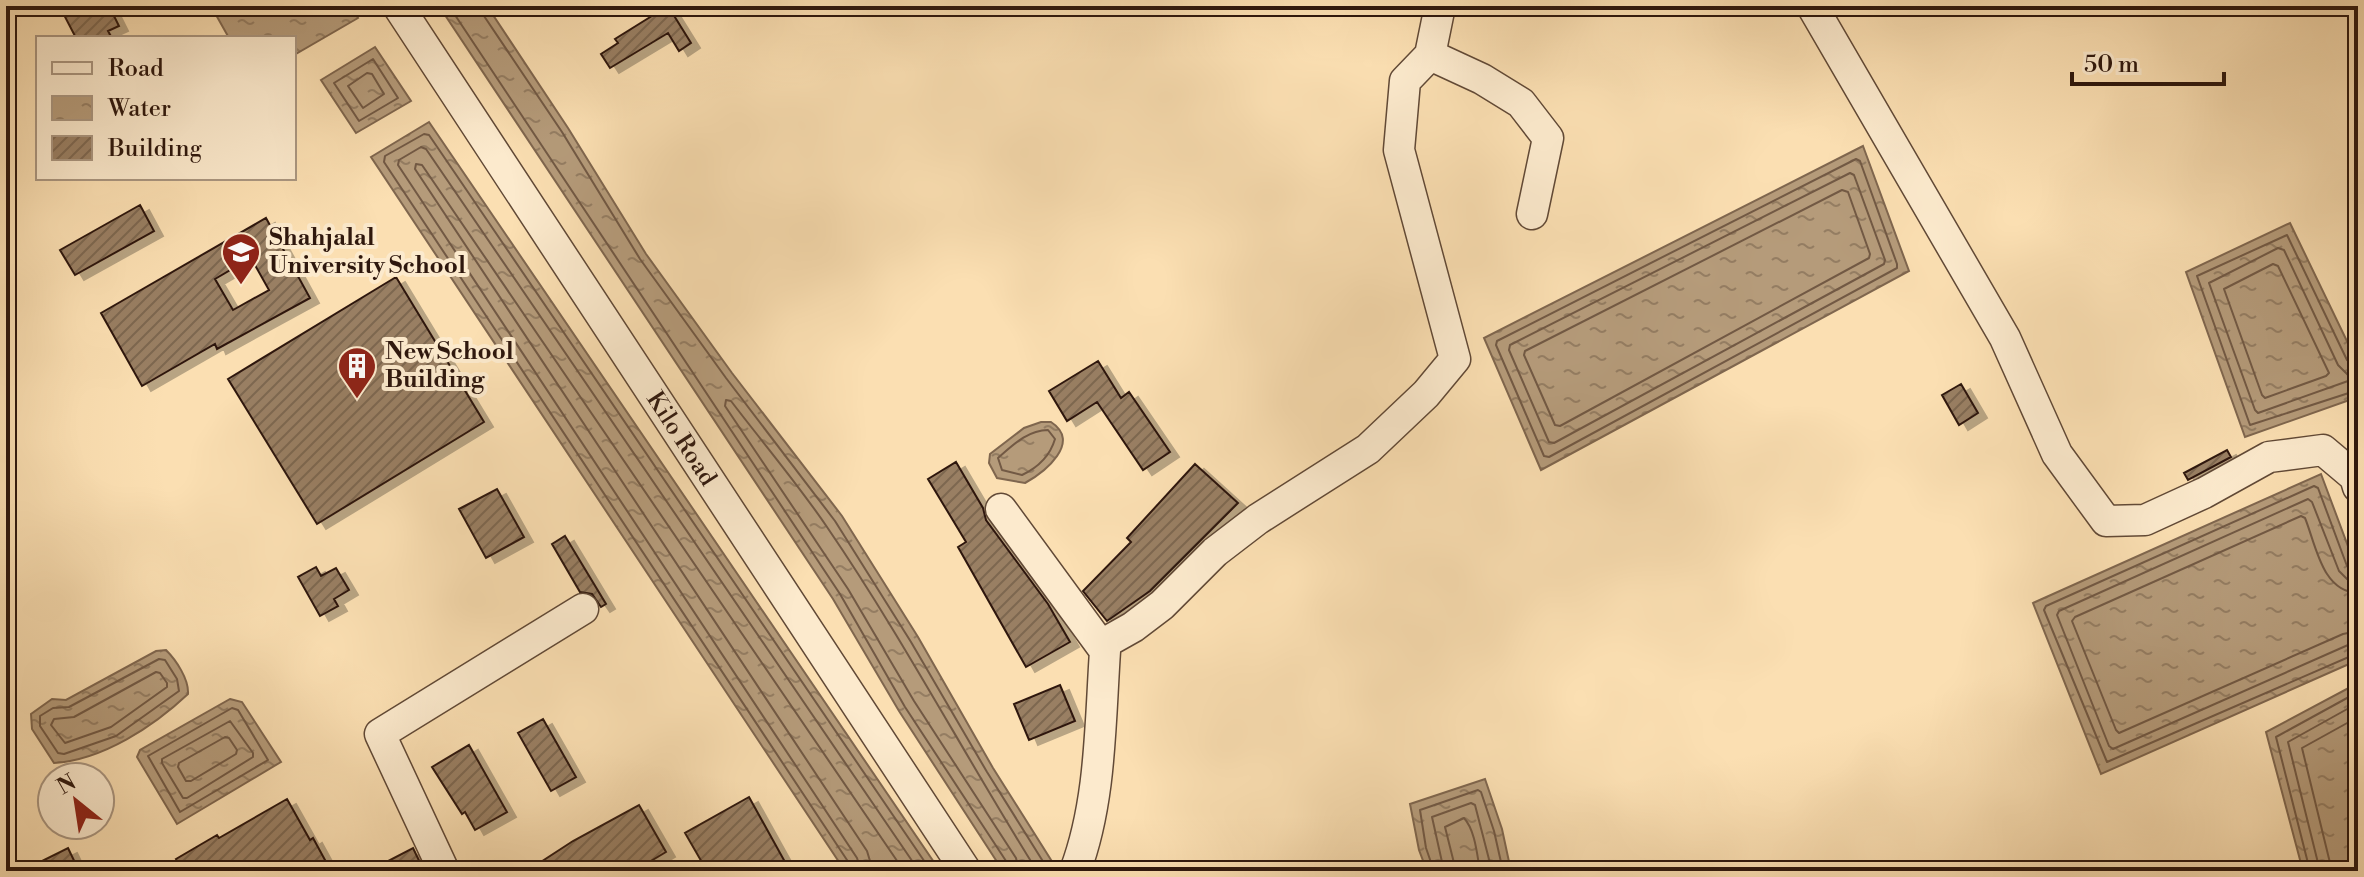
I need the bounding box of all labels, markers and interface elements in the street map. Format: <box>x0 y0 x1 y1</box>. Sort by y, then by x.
legend <box>36 36 296 180</box>
scale bar <box>2072 36 2224 86</box>
text: 50 m <box>2084 50 2139 80</box>
text: Road <box>108 54 164 84</box>
text: Water <box>107 94 171 124</box>
text: Building <box>107 134 202 164</box>
place label: Shahjalal University School <box>269 223 466 281</box>
school or university icon: Shahjalal University School <box>220 231 262 286</box>
place label: New School Building <box>385 337 514 395</box>
building icon: New School Building <box>336 345 378 400</box>
street label: Kilo Road <box>639 386 723 492</box>
north arrow <box>36 761 116 841</box>
text: N <box>52 769 82 801</box>

